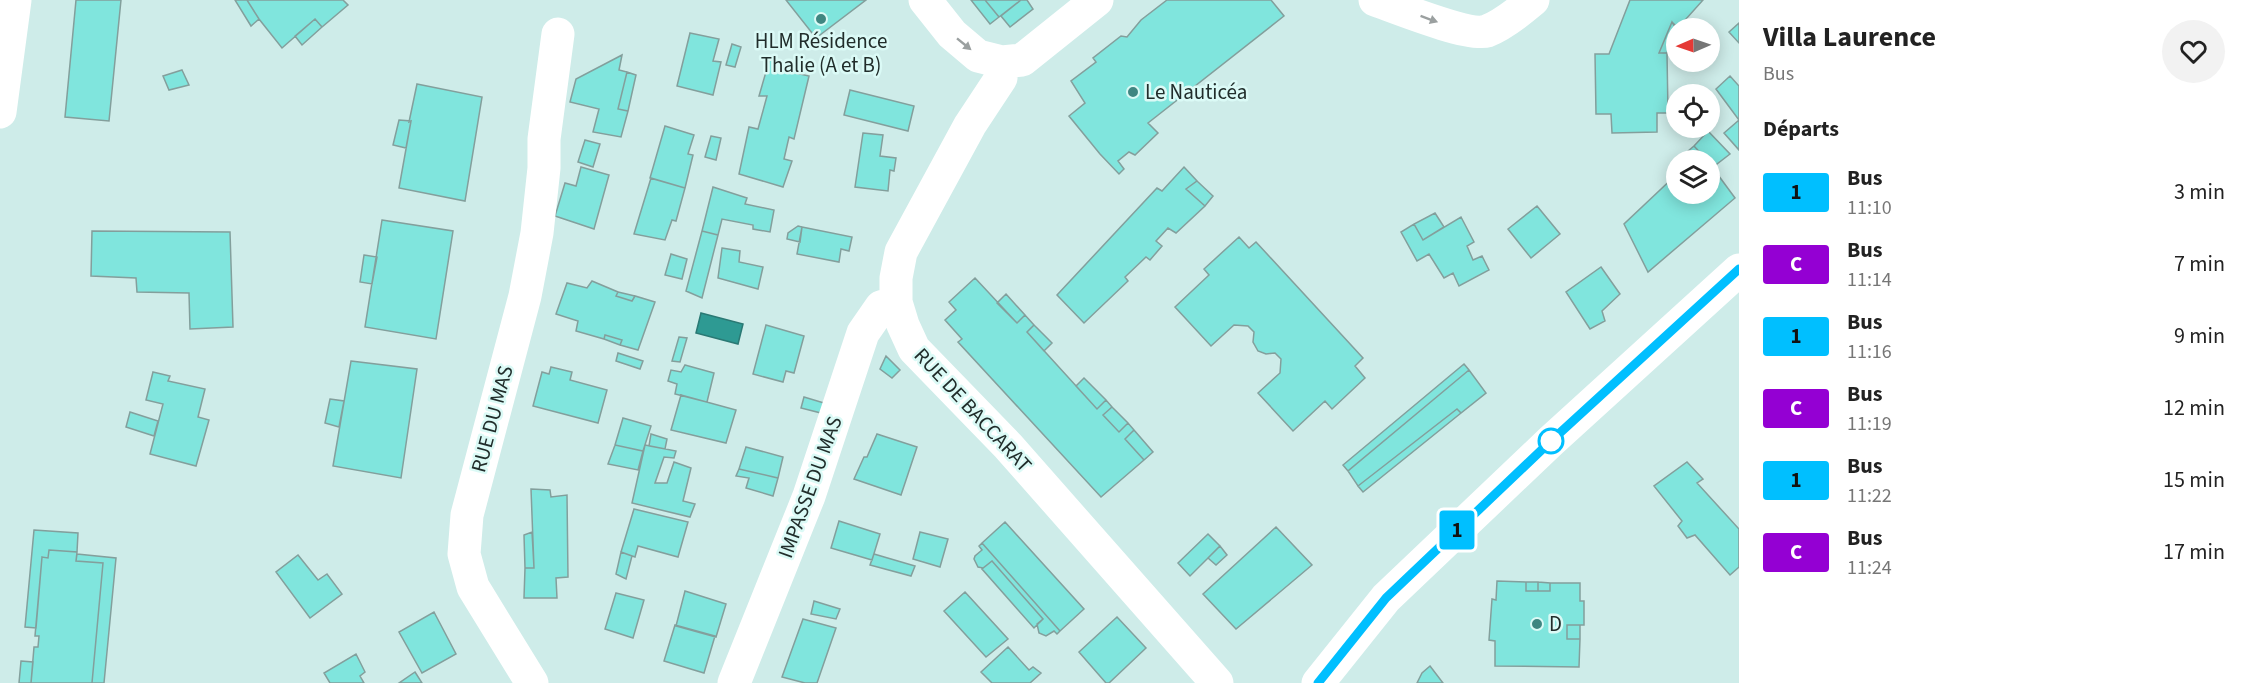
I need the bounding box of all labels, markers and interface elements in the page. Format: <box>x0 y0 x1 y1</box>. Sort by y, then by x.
marker: HLM Résidence Thalie (A et B) <box>814 12 828 26</box>
one-way arrow <box>1420 15 1438 25</box>
text: Villa Laurence <box>1763 17 1936 57</box>
north arrow <box>1666 18 1720 72</box>
map controls <box>1666 18 1720 204</box>
button: heart <box>2162 20 2225 83</box>
place label: HLM Résidence Thalie (A et B) <box>755 26 887 80</box>
one-way arrow <box>956 37 972 50</box>
text: Bus <box>1763 60 1794 88</box>
place label: Le Nauticéa <box>1145 77 1247 107</box>
button: locate <box>1666 84 1720 138</box>
marker: Le Nauticéa <box>1126 85 1140 99</box>
text: Départs <box>1763 113 1839 145</box>
button: layers <box>1666 150 1720 204</box>
text: Bus <box>1847 162 1883 194</box>
text: 3 min <box>2174 176 2225 208</box>
text: 1 <box>1790 177 1802 207</box>
text: 11:10 <box>1847 194 1892 222</box>
text: Bus <box>1847 234 1883 266</box>
text: 7 min <box>2174 248 2225 280</box>
text: C <box>1790 249 1802 279</box>
text: 11:14 <box>1847 266 1892 294</box>
text: Bus <box>1847 306 1883 338</box>
text: 9 min <box>2174 320 2225 352</box>
text: 1 <box>1790 321 1802 351</box>
text: 11:16 <box>1847 338 1892 366</box>
street label: RUE DE BACCARAT <box>907 341 1039 479</box>
street label: RUE DU MAS <box>463 362 521 476</box>
text: Bus <box>1847 378 1883 410</box>
text: 12 min <box>2163 392 2225 424</box>
text: C <box>1790 393 1802 423</box>
text: 11:19 <box>1847 410 1892 438</box>
street label: IMPASSE DU MAS <box>770 412 850 562</box>
unlabelled marker <box>1538 428 1564 454</box>
text: Bus <box>1847 450 1883 482</box>
text: 15 min <box>2163 464 2225 496</box>
text: 1 <box>1790 465 1802 495</box>
text: 11:22 <box>1847 482 1892 510</box>
line badge: 1 <box>1438 510 1476 550</box>
text: 1 <box>1451 515 1463 545</box>
text: Bus <box>1847 522 1883 554</box>
text: 17 min <box>2163 536 2225 568</box>
text: C <box>1790 537 1802 567</box>
text: 11:24 <box>1847 554 1892 582</box>
place label: D <box>1549 609 1562 639</box>
marker: D <box>1530 617 1544 631</box>

